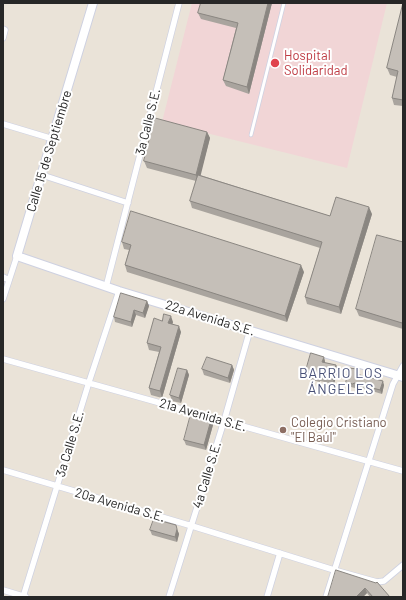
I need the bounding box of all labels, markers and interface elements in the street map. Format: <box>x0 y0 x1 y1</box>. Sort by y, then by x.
place label: Hospital Solidaridad <box>284 48 348 79</box>
marker: Hospital Solidaridad <box>269 57 281 69</box>
street label: 3a Calle S.E. <box>132 87 164 157</box>
street label: Calle 15 de Septiembre <box>23 88 75 214</box>
street label: 22a Avenida S.E. <box>163 297 257 339</box>
district label: BARRIO LOS ÁNGELES <box>299 365 383 398</box>
street label: 21a Avenida S.E. <box>158 395 248 435</box>
street label: 3a Calle S.E. <box>53 409 87 479</box>
place label: Colegio Cristiano "El Baúl" <box>291 415 387 446</box>
marker: Colegio Cristiano "El Baúl" <box>278 425 288 435</box>
street label: 4a Calle S.E. <box>189 440 225 510</box>
street label: 20a Avenida S.E. <box>73 485 167 525</box>

